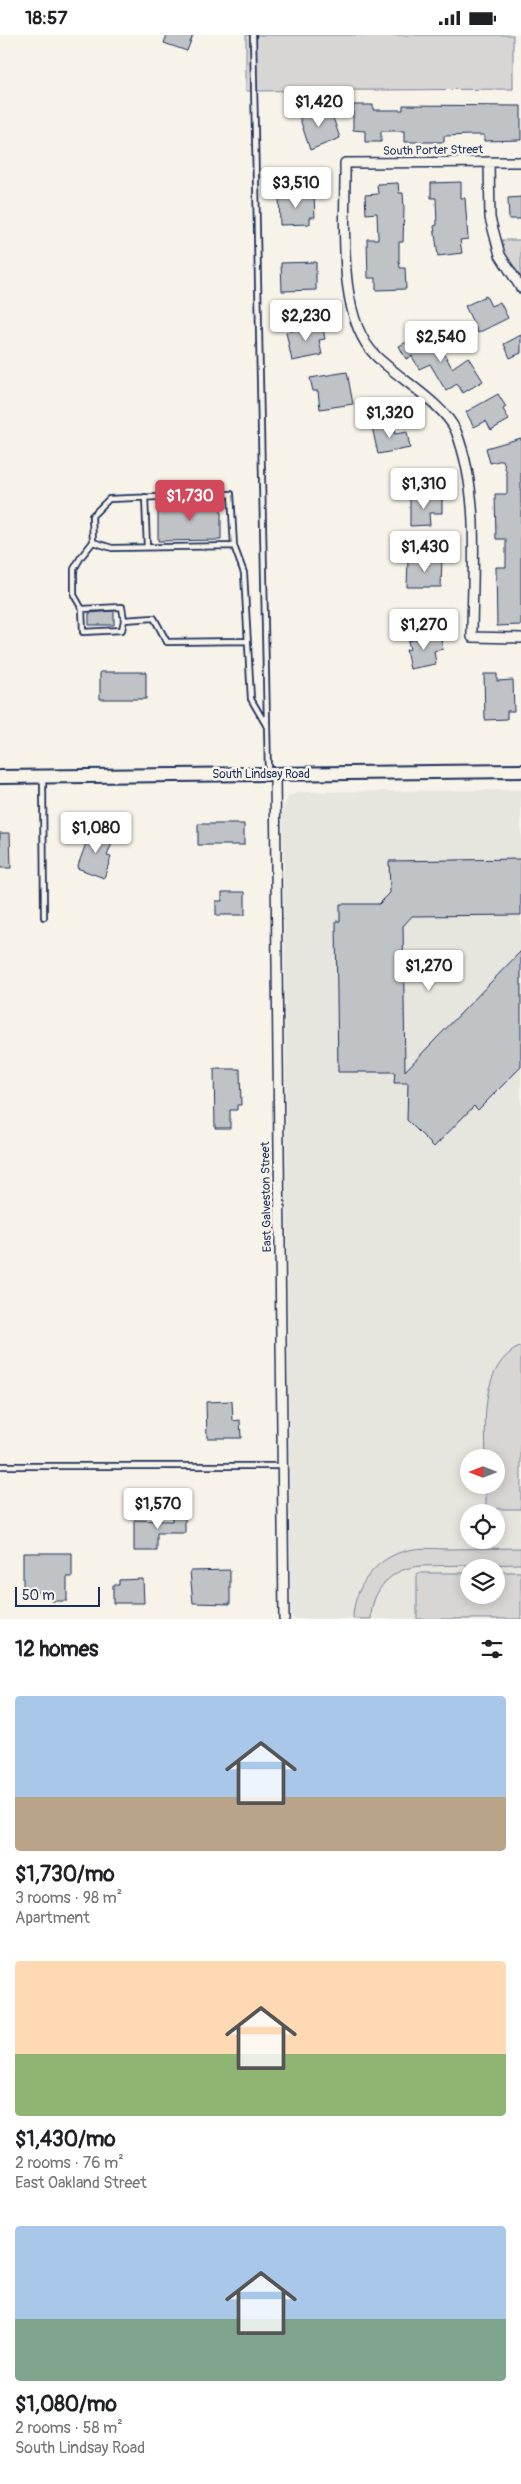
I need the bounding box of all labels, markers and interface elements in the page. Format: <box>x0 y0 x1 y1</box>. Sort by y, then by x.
text: 18:57 <box>25 6 67 30</box>
pin: $1,420 <box>278 86 360 128</box>
text: $1,420 <box>295 92 343 112</box>
street label: South Porter Street <box>383 142 483 159</box>
pin: $3,510 <box>255 167 337 209</box>
text: $3,510 <box>272 173 320 193</box>
pin: $2,230 <box>265 299 347 342</box>
text: $2,230 <box>281 306 331 326</box>
pin: $2,540 <box>400 321 482 363</box>
text: $2,540 <box>416 327 466 347</box>
pin: $1,320 <box>349 397 431 439</box>
text: $1,320 <box>366 403 414 423</box>
pin: $1,310 <box>383 467 465 510</box>
text: $1,310 <box>401 474 447 494</box>
pin: $1,730 <box>149 479 231 522</box>
text: $1,730 <box>166 486 214 506</box>
pin: $1,430 <box>384 531 466 573</box>
text: $1,430 <box>401 537 449 557</box>
pin: $1,270 <box>383 609 465 651</box>
text: $1,270 <box>400 615 448 635</box>
street label: South Lindsay Road <box>212 767 310 782</box>
pin: $1,080 <box>55 811 137 854</box>
text: $1,080 <box>72 818 120 838</box>
pin: $1,270 <box>388 949 470 992</box>
text: $1,270 <box>405 956 453 976</box>
street label: East Galveston Street <box>258 1141 275 1253</box>
north arrow <box>460 1449 505 1494</box>
map controls <box>460 1449 505 1604</box>
pin: $1,570 <box>117 1487 199 1530</box>
text: $1,570 <box>134 1494 182 1514</box>
button: locate <box>460 1504 505 1549</box>
button: layers <box>460 1559 505 1604</box>
scale bar <box>15 1584 100 1607</box>
text: 50 m <box>22 1587 55 1604</box>
icon: filters <box>478 1635 506 1663</box>
text: 12 homes <box>15 1636 98 1663</box>
icon: home <box>216 1728 306 1818</box>
text: $1,730/mo <box>15 1861 115 1888</box>
text: 3 rooms · 98 m² <box>15 1888 122 1908</box>
text: Apartment <box>15 1908 90 1928</box>
icon: home <box>216 1993 306 2083</box>
text: $1,430/mo <box>15 2126 116 2153</box>
text: 2 rooms · 76 m² <box>15 2153 124 2173</box>
text: East Oakland Street <box>15 2173 147 2193</box>
icon: home <box>216 2258 306 2348</box>
text: $1,080/mo <box>15 2391 117 2418</box>
text: 2 rooms · 58 m² <box>15 2418 123 2438</box>
text: South Lindsay Road <box>15 2438 145 2458</box>

